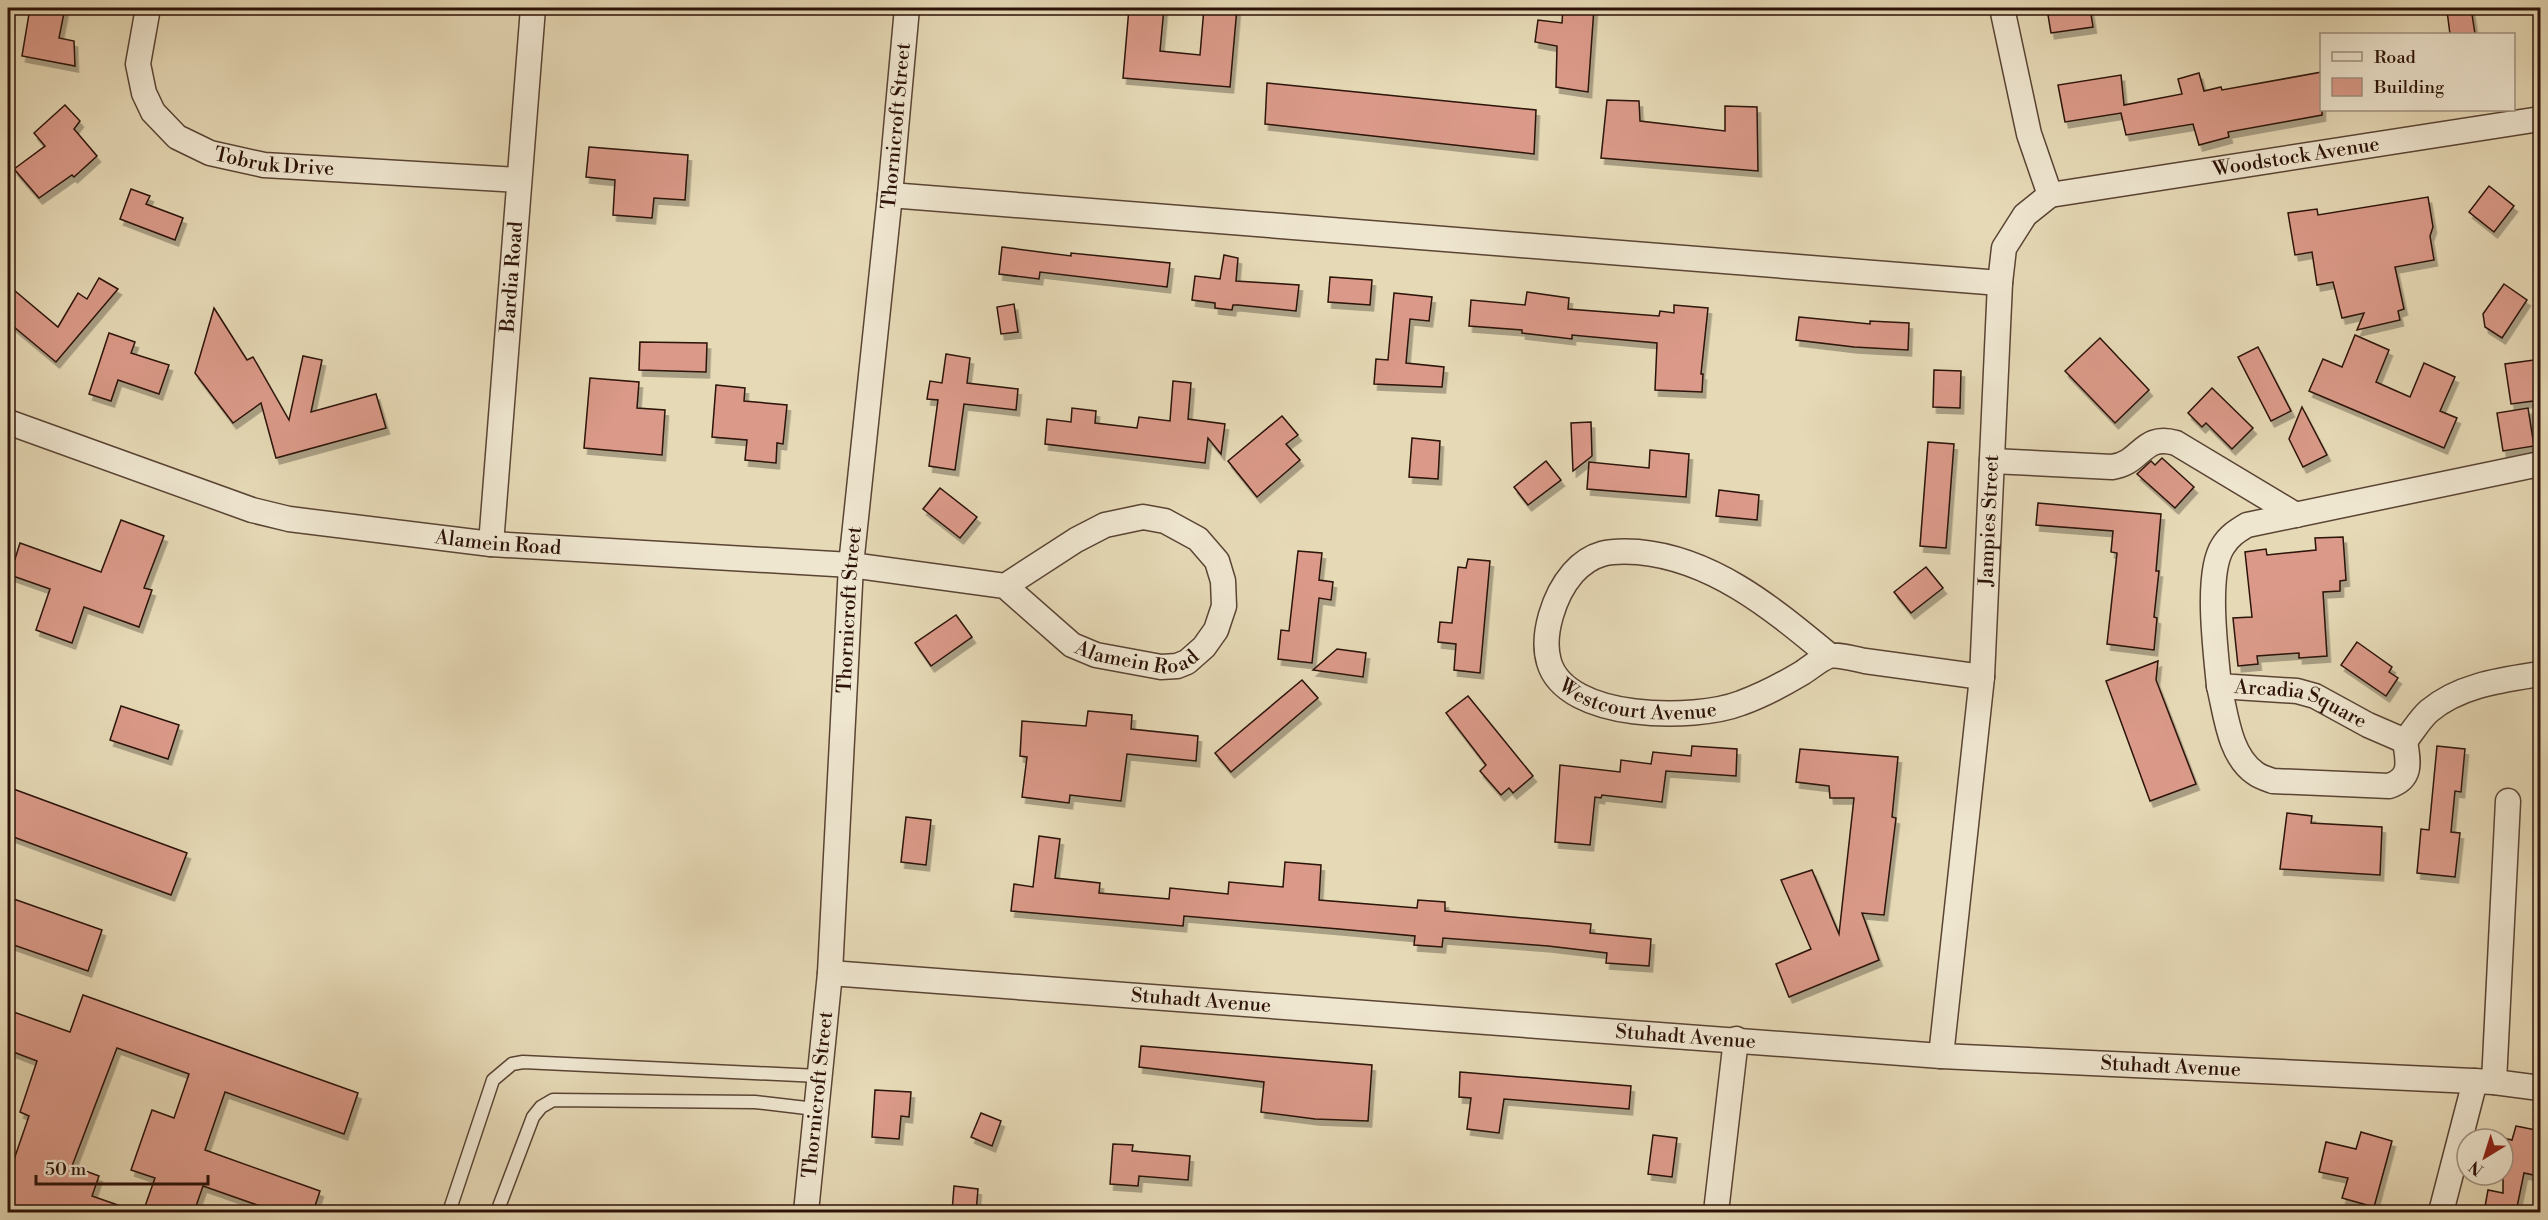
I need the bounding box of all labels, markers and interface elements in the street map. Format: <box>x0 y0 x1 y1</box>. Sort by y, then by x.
legend <box>2320 33 2515 111</box>
street label: Thornicroft Street <box>876 42 916 211</box>
text: Road <box>2374 46 2417 69</box>
text: Building <box>2373 76 2445 99</box>
street label: Woodstock Avenue <box>2210 132 2381 182</box>
street label: Tobruk Drive <box>212 142 335 182</box>
street label: Bardia Road <box>495 220 529 334</box>
street label: Jampies Street <box>1974 454 2005 588</box>
street label: Alamein Road <box>433 525 562 561</box>
street label: Thornicroft Street <box>832 525 868 694</box>
street label: Alamein Road <box>1070 635 1205 681</box>
street label: Westcourt Avenue <box>1553 673 1718 726</box>
street label: Arcadia Square <box>2233 674 2371 734</box>
street label: Stuhadt Avenue <box>1130 983 1272 1018</box>
street label: Thornicroft Street <box>797 1010 839 1179</box>
street label: Stuhadt Avenue <box>1615 1019 1757 1055</box>
street label: Stuhadt Avenue <box>2100 1051 2241 1083</box>
north arrow <box>2455 1127 2515 1187</box>
scale bar <box>36 1148 208 1186</box>
text: N <box>2465 1156 2488 1180</box>
text: 50 m <box>45 1158 87 1181</box>

